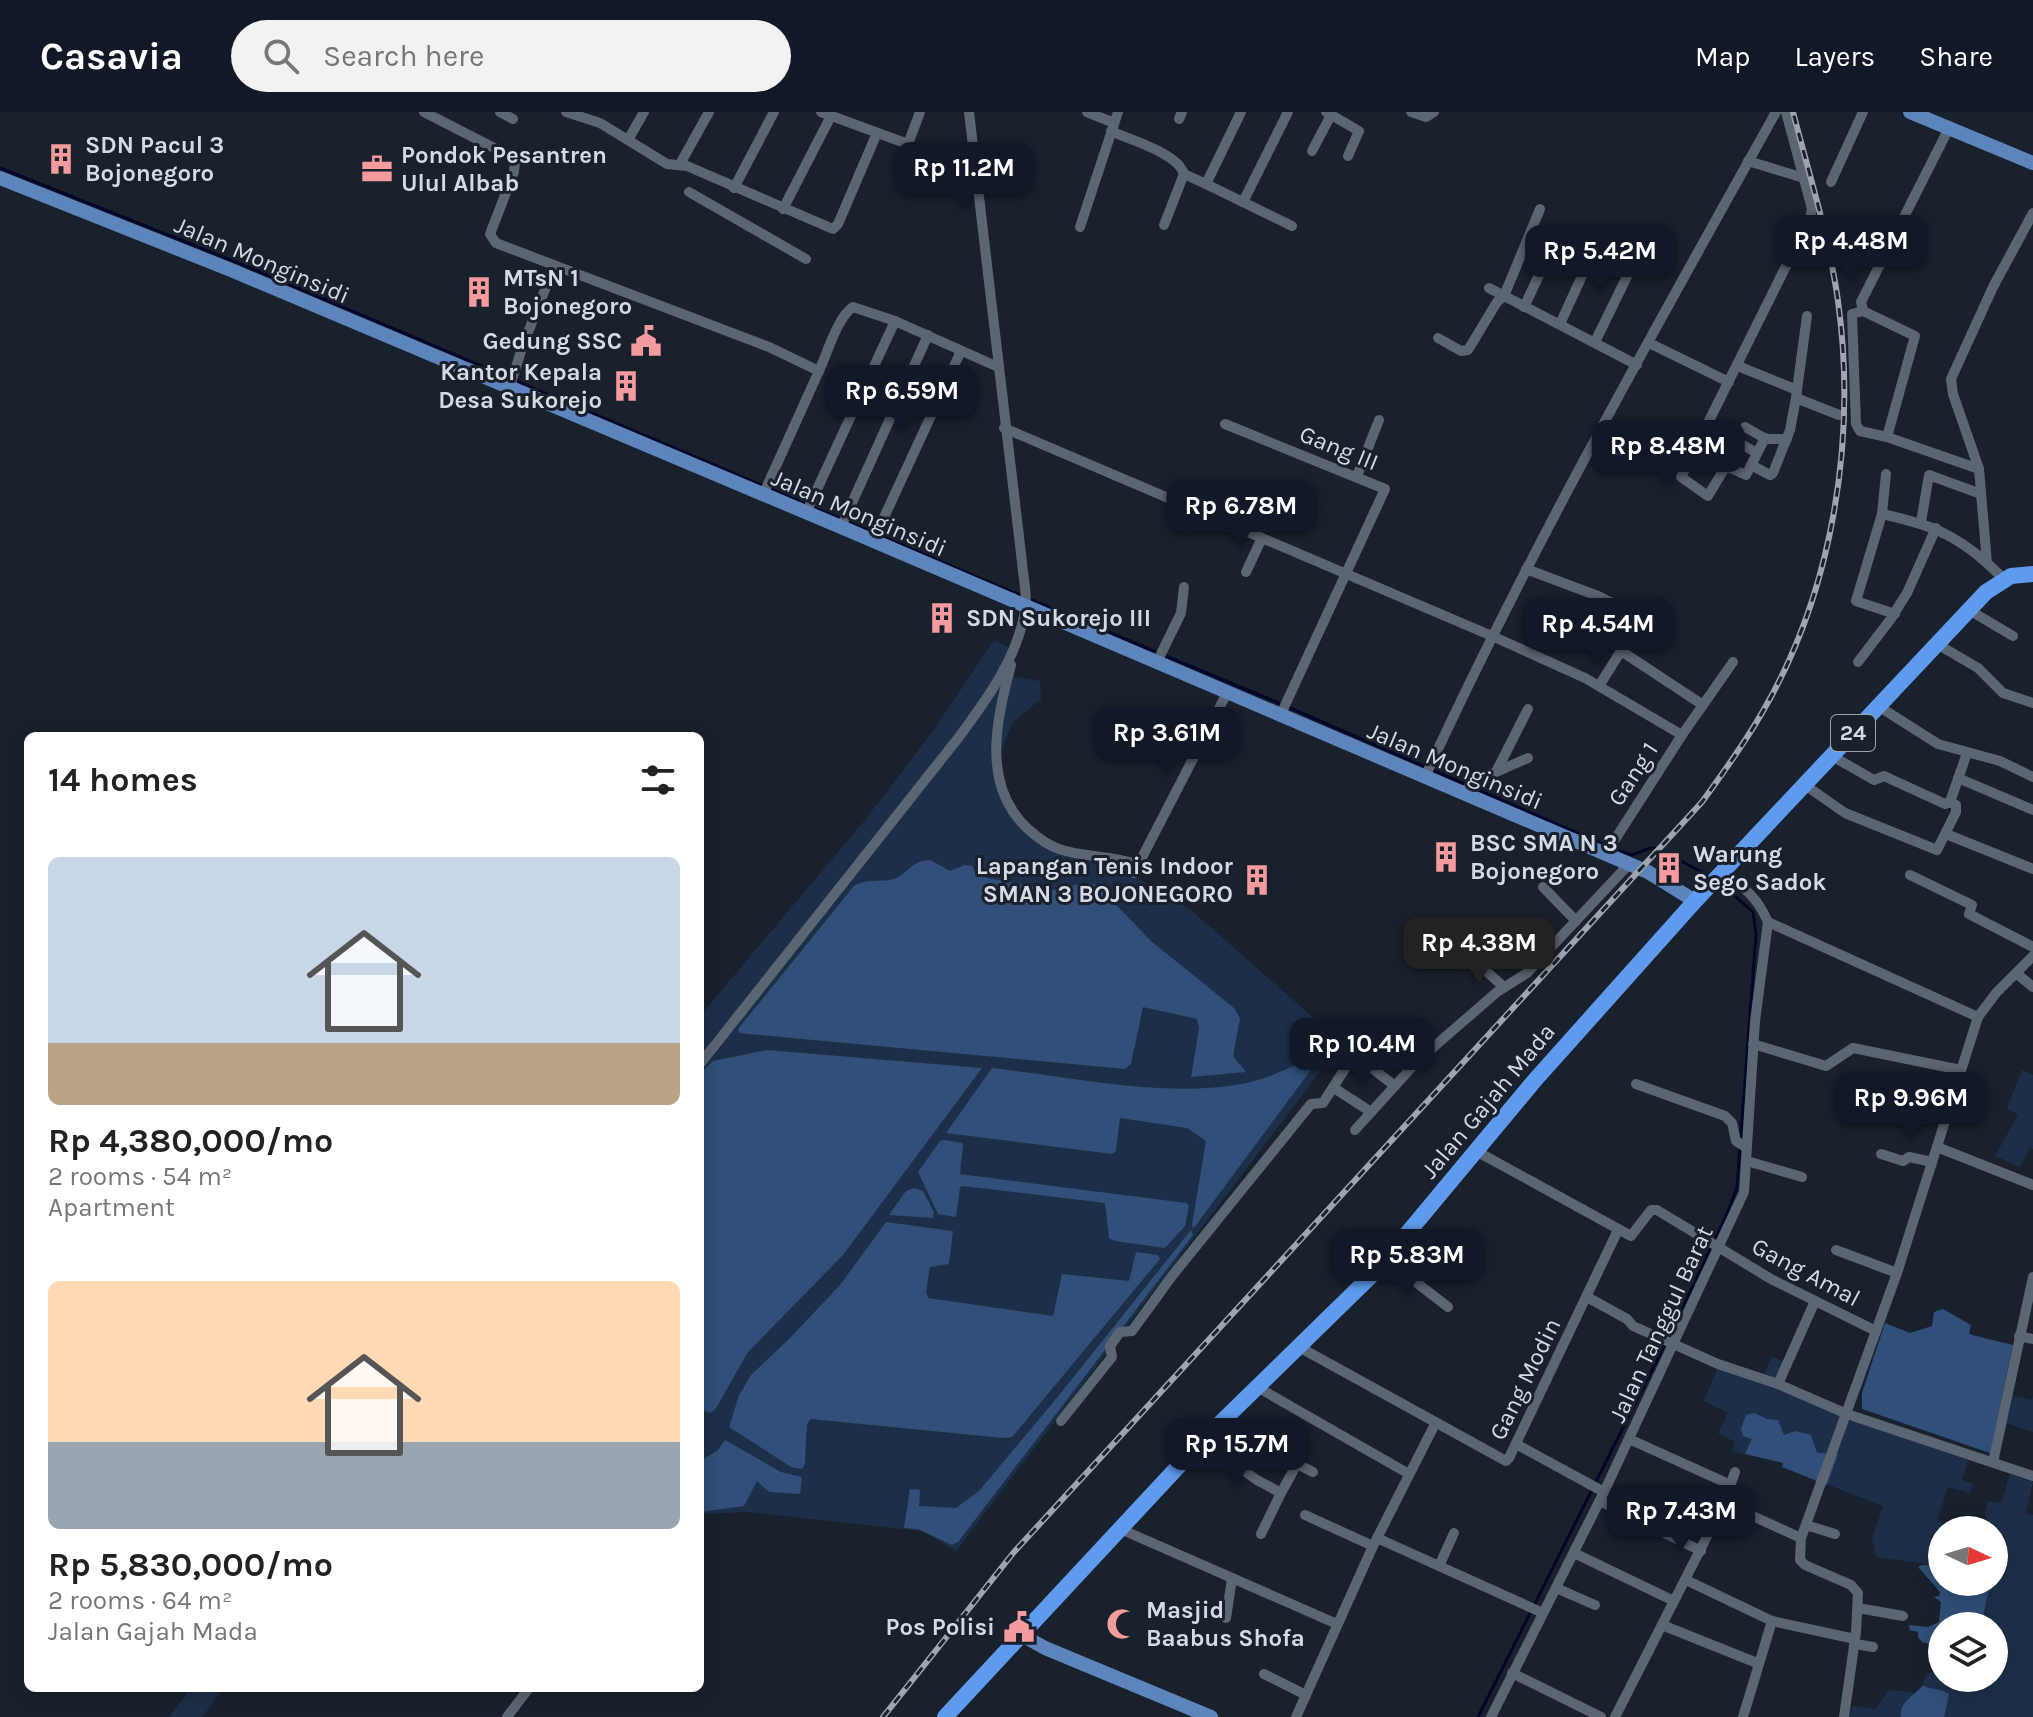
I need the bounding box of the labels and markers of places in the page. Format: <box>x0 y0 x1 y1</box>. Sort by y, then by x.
place label: SDN Pacul 3 Bojonegoro <box>85 131 224 187</box>
place label: Pondok Pesantren Ulul Albab <box>401 141 607 197</box>
building icon: SDN Pacul 3 Bojonegoro <box>44 142 78 176</box>
pin: Rp 11.2M <box>881 142 1047 210</box>
office icon: Pondok Pesantren Ulul Albab <box>360 152 394 186</box>
pin: Rp 4.48M <box>1768 215 1934 283</box>
pin: Rp 5.42M <box>1517 225 1683 293</box>
place label: MTsN 1 Bojonegoro <box>503 264 632 320</box>
building icon: MTsN 1 Bojonegoro <box>462 275 496 309</box>
public building icon: Gedung SSC <box>629 324 663 358</box>
place label: Gedung SSC <box>482 327 622 355</box>
place label: Kantor Kepala Desa Sukorejo <box>438 358 602 414</box>
pin: Rp 6.59M <box>819 365 985 433</box>
building icon: Kantor Kepala Desa Sukorejo <box>609 369 643 403</box>
pin: Rp 8.48M <box>1585 420 1751 488</box>
pin: Rp 6.78M <box>1158 480 1324 548</box>
pin: Rp 4.54M <box>1515 598 1681 666</box>
building icon: SDN Sukorejo III <box>925 601 959 635</box>
place label: SDN Sukorejo III <box>966 604 1151 632</box>
pin: Rp 3.61M <box>1084 707 1250 775</box>
place label: BSC SMA N 3 Bojonegoro <box>1470 829 1618 885</box>
building icon: BSC SMA N 3 Bojonegoro <box>1429 840 1463 874</box>
place label: Warung Sego Sadok <box>1693 840 1827 896</box>
building icon: Warung Sego Sadok <box>1652 851 1686 885</box>
place label: Lapangan Tenis Indoor SMAN 3 BOJONEGORO <box>976 852 1234 908</box>
building icon: Lapangan Tenis Indoor SMAN 3 BOJONEGORO <box>1240 863 1274 897</box>
pin: Rp 4.38M <box>1396 917 1562 985</box>
pin: Rp 10.4M <box>1279 1018 1445 1086</box>
pin: Rp 9.96M <box>1828 1072 1994 1140</box>
pin: Rp 5.83M <box>1324 1229 1490 1297</box>
pin: Rp 15.7M <box>1154 1418 1320 1486</box>
pin: Rp 7.43M <box>1598 1485 1764 1553</box>
place label: Masjid Baabus Shofa <box>1146 1596 1305 1652</box>
mosque icon: Masjid Baabus Shofa <box>1105 1607 1139 1641</box>
public building icon: Pos Polisi <box>1002 1610 1036 1644</box>
place label: Pos Polisi <box>886 1613 995 1641</box>

